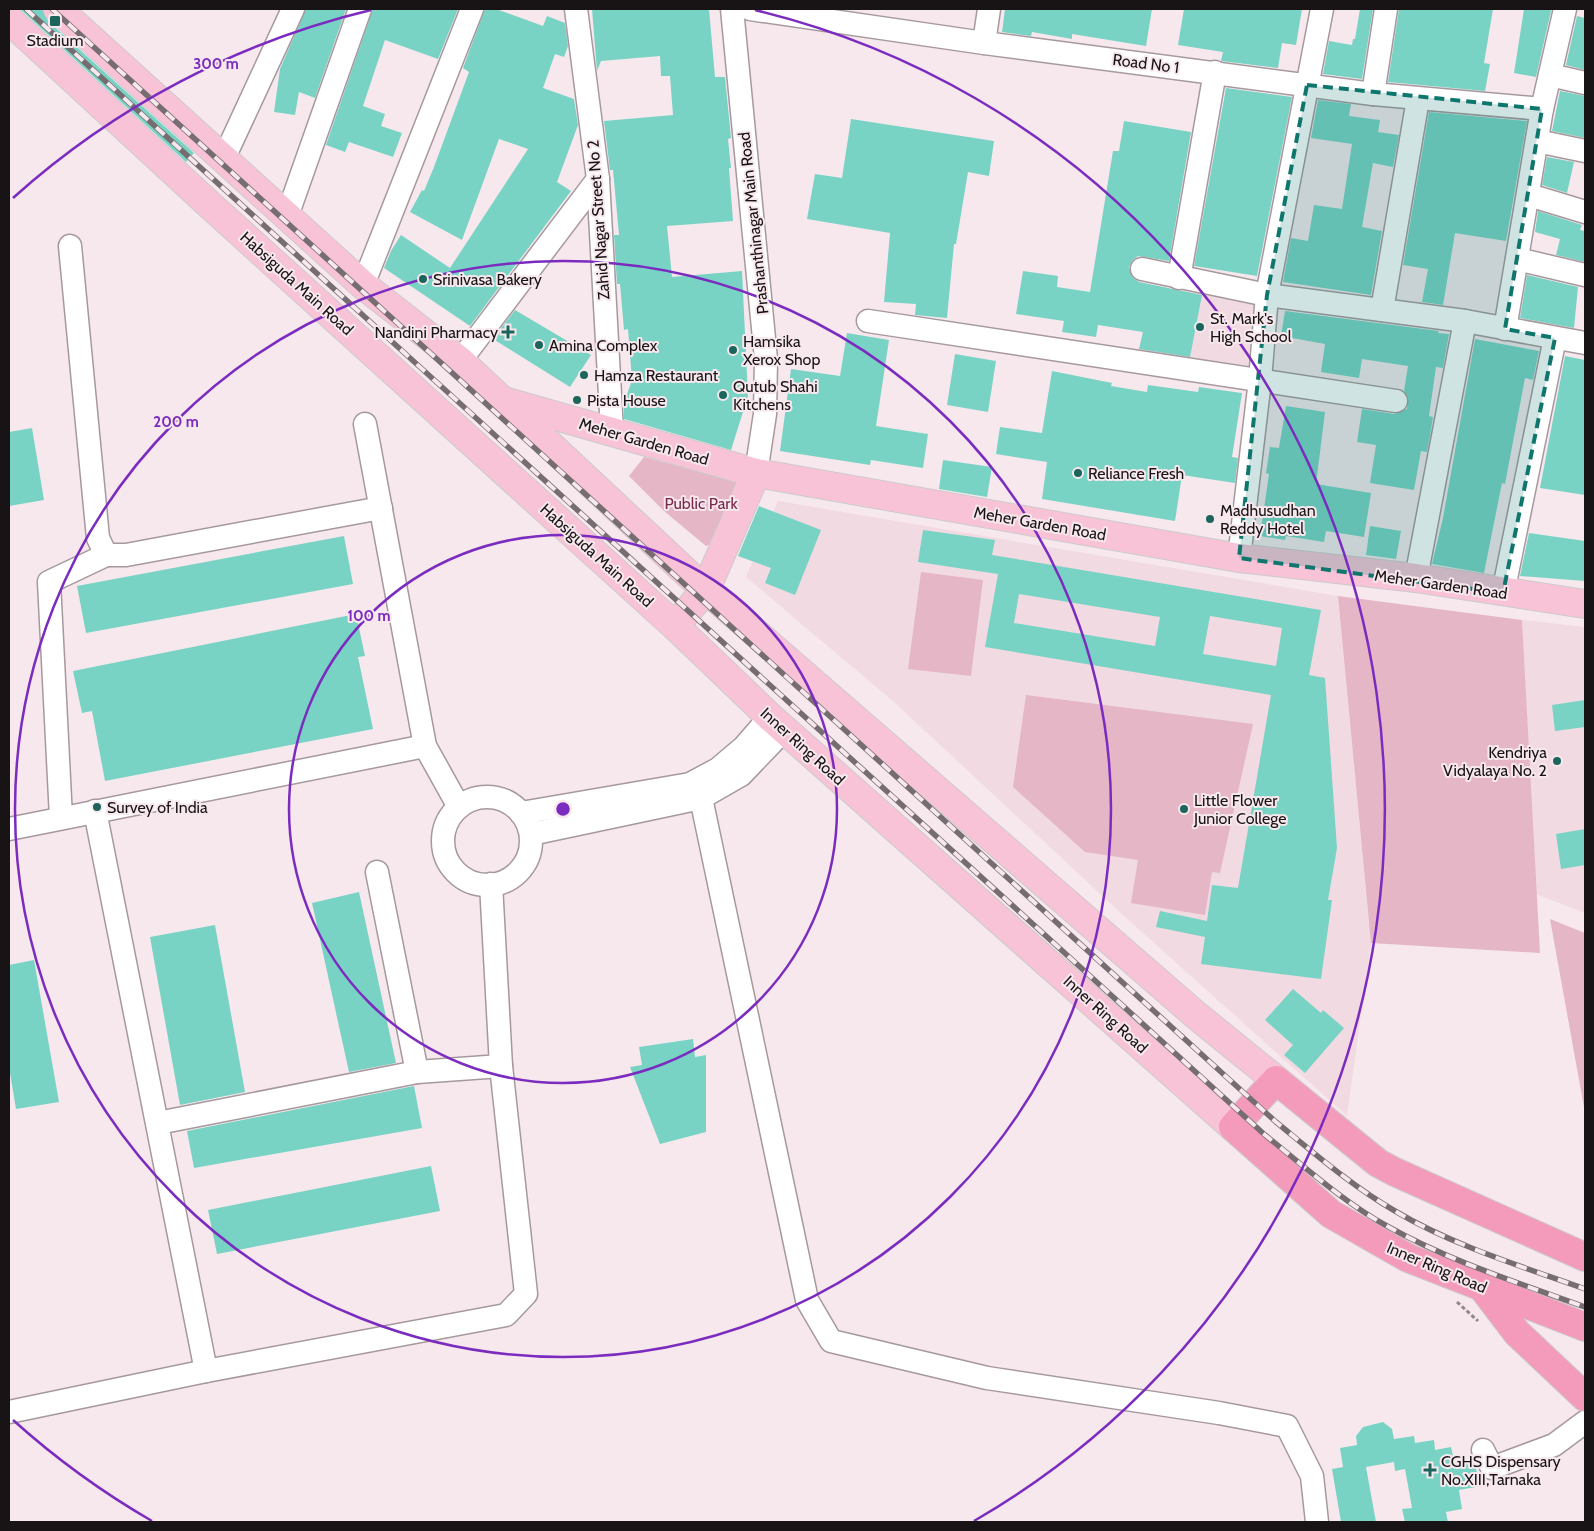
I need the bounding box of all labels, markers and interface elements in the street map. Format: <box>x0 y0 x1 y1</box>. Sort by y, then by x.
marker: Stadium <box>48 14 62 28</box>
place label: Stadium <box>27 31 83 50</box>
street label: Road No 1 <box>1112 50 1180 77</box>
text: 300 m <box>193 55 239 73</box>
street label: Prashanthinagar Main Road <box>734 131 773 315</box>
street label: Zahid Nagar Street No 2 <box>583 139 614 301</box>
street label: Habsiguda Main Road <box>236 228 357 339</box>
place label: Srinivasa Bakery <box>433 270 542 289</box>
marker: Srinivasa Bakery <box>417 273 429 285</box>
place label: St. Mark's High School <box>1210 309 1292 346</box>
marker: St. Mark's High School <box>1194 321 1206 333</box>
place label: Nandini Pharmacy <box>375 323 498 342</box>
marker: Nandini Pharmacy <box>502 326 514 338</box>
place label: Hamsika Xerox Shop <box>743 332 820 369</box>
place label: Amina Complex <box>549 336 658 355</box>
marker: Amina Complex <box>533 339 545 351</box>
marker: Hamsika Xerox Shop <box>727 344 739 356</box>
place label: Hamza Restaurant <box>594 366 719 385</box>
marker: Hamza Restaurant <box>578 369 590 381</box>
place label: Qutub Shahi Kitchens <box>733 377 818 414</box>
marker: Qutub Shahi Kitchens <box>717 389 729 401</box>
place label: Pista House <box>587 391 666 410</box>
marker: Pista House <box>571 394 583 406</box>
text: 200 m <box>153 413 199 431</box>
street label: Meher Garden Road <box>577 414 711 469</box>
place label: Reliance Fresh <box>1088 464 1184 483</box>
marker: Reliance Fresh <box>1072 467 1084 479</box>
park label: Public Park <box>664 494 738 513</box>
street label: Habsiguda Main Road <box>536 500 657 611</box>
place label: Madhusudhan Reddy Hotel <box>1220 501 1316 538</box>
street label: Meher Garden Road <box>972 502 1108 544</box>
marker: Madhusudhan Reddy Hotel <box>1204 513 1216 525</box>
street label: Meher Garden Road <box>1373 566 1509 603</box>
text: 100 m <box>347 607 391 625</box>
street label: Inner Ring Road <box>757 704 849 789</box>
place label: Kendriya Vidyalaya No. 2 <box>1443 743 1547 780</box>
marker: Kendriya Vidyalaya No. 2 <box>1551 755 1563 767</box>
place label: Little Flower Junior College <box>1193 791 1286 828</box>
place label: Survey of India <box>107 798 208 817</box>
centre of rings <box>554 800 572 818</box>
marker: Survey of India <box>91 801 103 813</box>
marker: Little Flower Junior College <box>1178 803 1190 815</box>
street label: Inner Ring Road <box>1060 972 1152 1057</box>
street label: Inner Ring Road <box>1384 1238 1490 1297</box>
place label: CGHS Dispensary No.XIII,Tarnaka <box>1441 1452 1561 1489</box>
marker: CGHS Dispensary No.XIII,Tarnaka <box>1423 1463 1437 1477</box>

